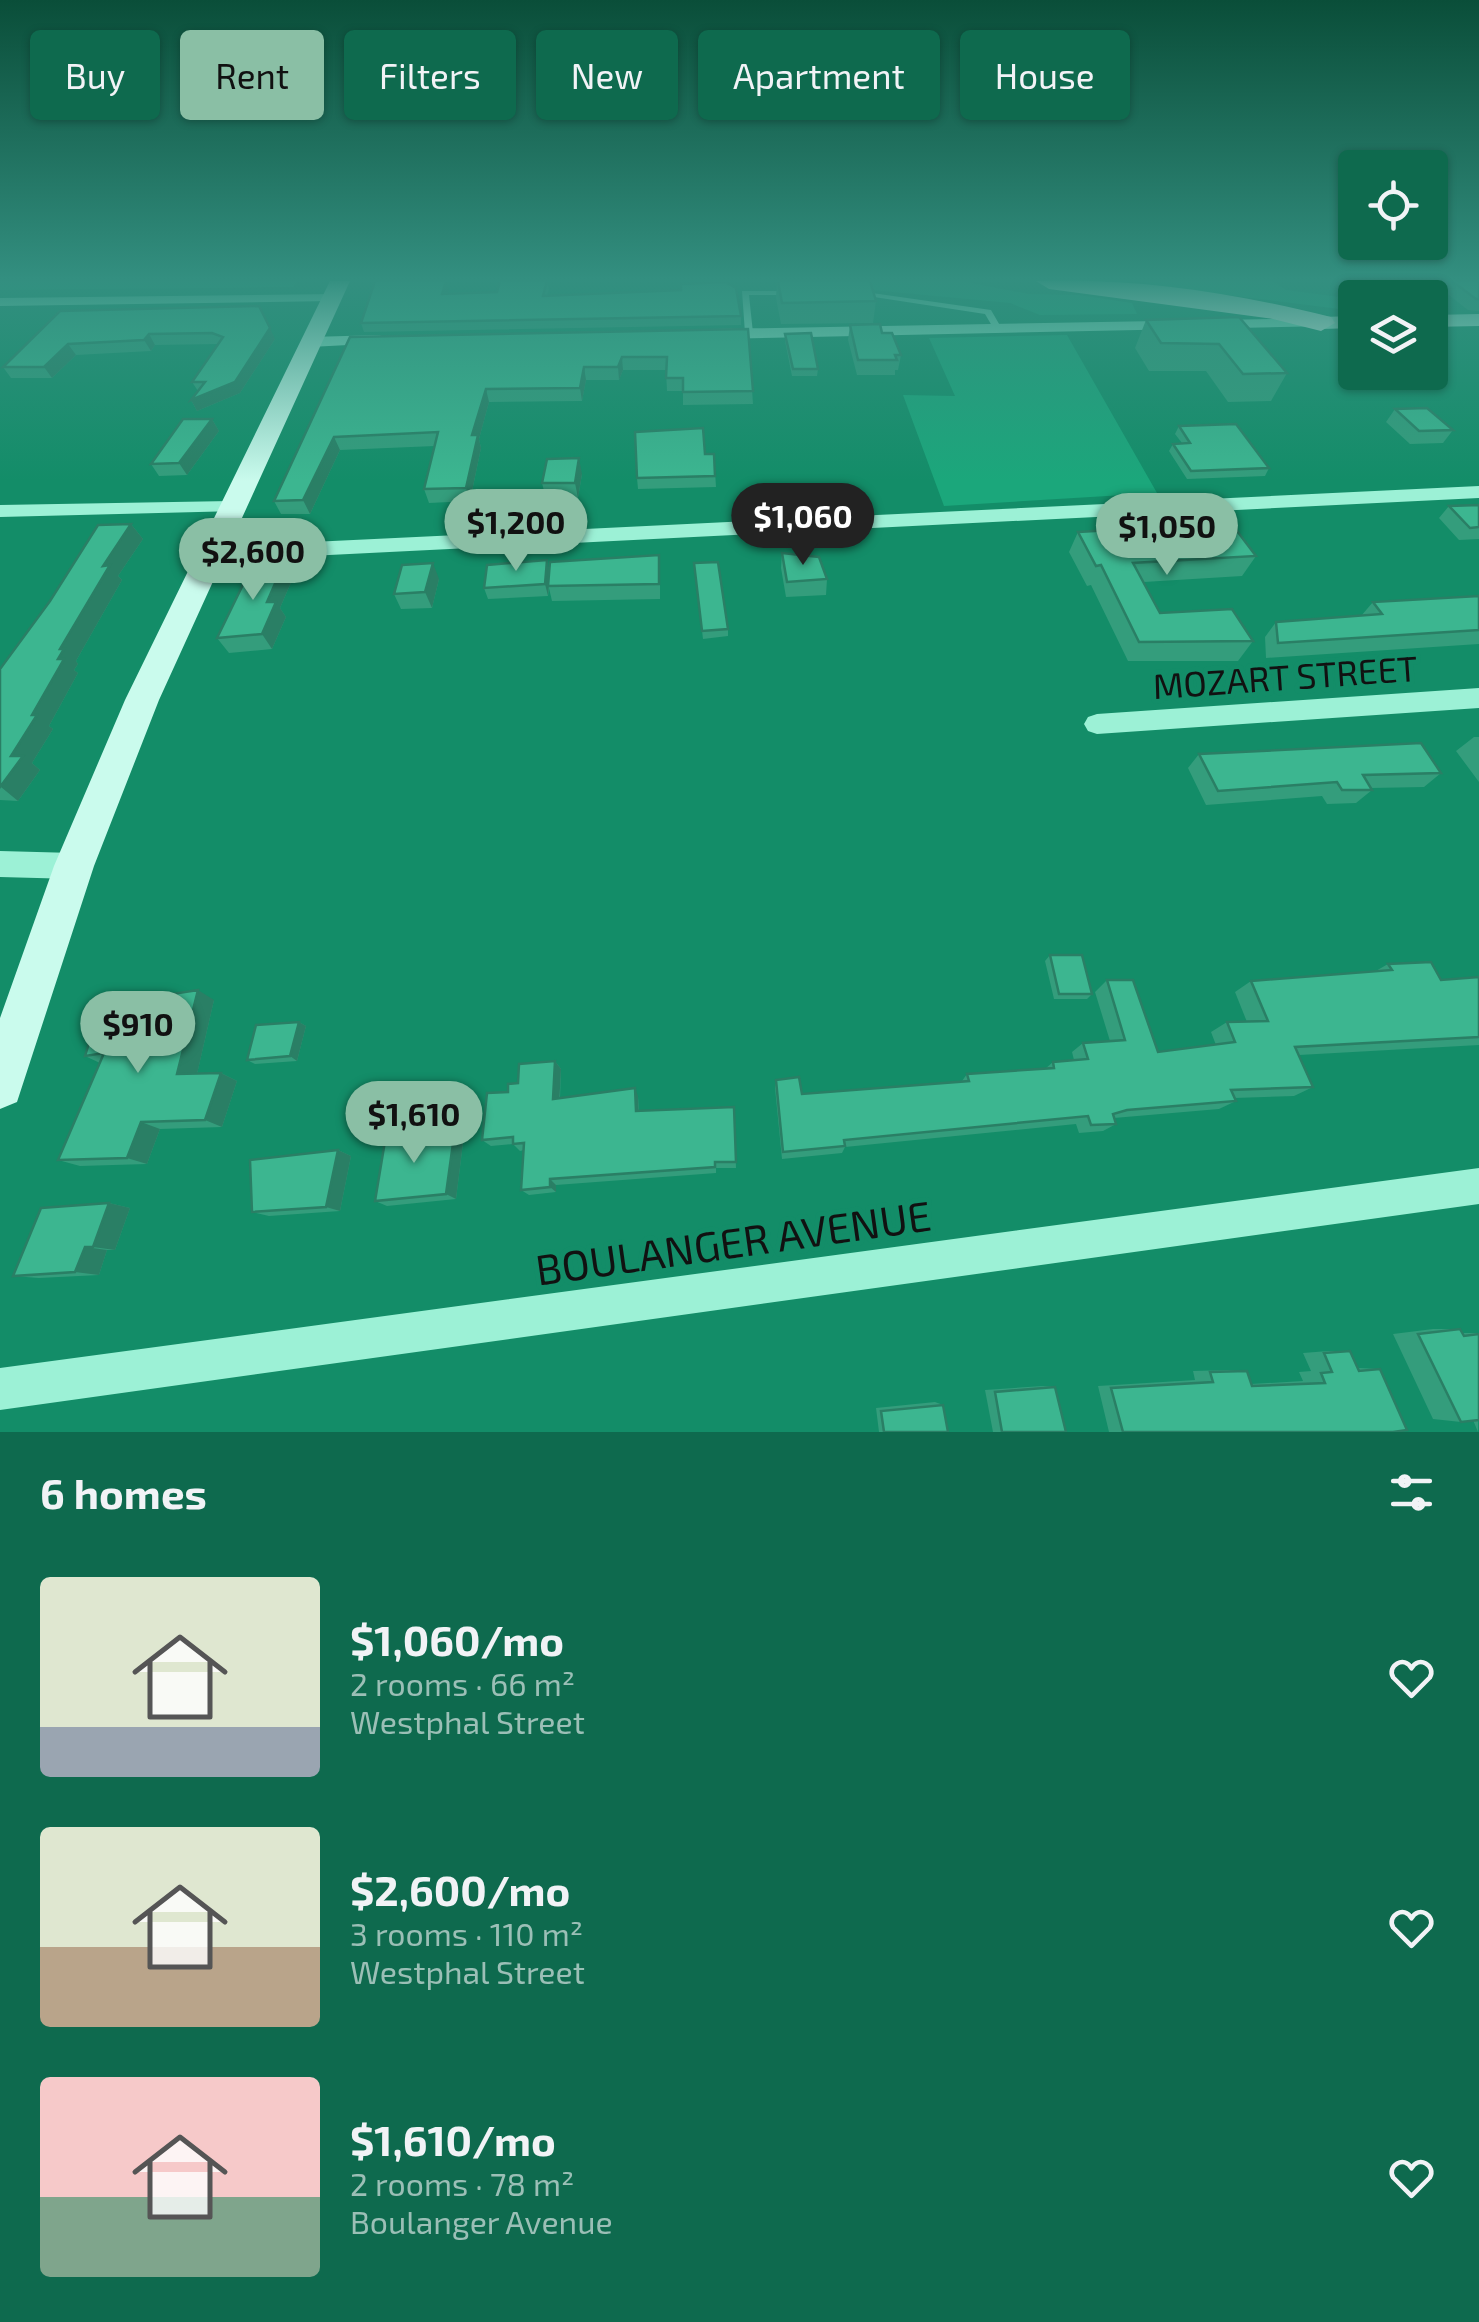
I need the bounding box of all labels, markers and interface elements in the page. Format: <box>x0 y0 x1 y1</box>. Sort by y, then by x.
chip: Buy <box>30 30 160 120</box>
chip: Rent <box>180 30 324 120</box>
chip: Filters <box>344 30 516 120</box>
chip: New <box>536 30 678 120</box>
chip: Apartment <box>698 30 940 120</box>
chip: House <box>960 30 1130 120</box>
map controls <box>1338 150 1448 390</box>
button: locate <box>1338 150 1448 260</box>
button: layers <box>1338 280 1448 390</box>
pin: $1,060 <box>722 483 884 568</box>
pin: $1,200 <box>435 489 597 574</box>
pin: $1,050 <box>1086 493 1248 578</box>
text: $1,060 <box>753 496 853 534</box>
text: $1,200 <box>466 502 566 540</box>
text: $1,050 <box>1118 506 1216 544</box>
pin: $2,600 <box>172 518 334 603</box>
text: $2,600 <box>201 531 305 569</box>
street label: MOZART STREET <box>1151 646 1419 706</box>
pin: $910 <box>79 991 197 1076</box>
text: $910 <box>102 1004 174 1042</box>
pin: $1,610 <box>333 1081 495 1166</box>
text: $1,610 <box>367 1094 461 1132</box>
street label: BOULANGER AVENUE <box>532 1189 934 1293</box>
icon: filters <box>1384 1465 1439 1520</box>
text: 6 homes <box>40 1467 207 1517</box>
text: $1,060/mo <box>350 1614 564 1664</box>
icon: home <box>120 1617 240 1737</box>
icon: heart <box>1384 1650 1439 1705</box>
text: 2 rooms · 66 m² <box>350 1664 575 1702</box>
text: Westphal Street <box>350 1702 585 1740</box>
text: $2,600/mo <box>350 1864 570 1914</box>
icon: home <box>120 1867 240 1987</box>
icon: heart <box>1384 1900 1439 1955</box>
text: 3 rooms · 110 m² <box>350 1914 583 1952</box>
text: Westphal Street <box>350 1952 585 1990</box>
text: $1,610/mo <box>350 2114 556 2164</box>
icon: home <box>120 2117 240 2237</box>
icon: heart <box>1384 2150 1439 2205</box>
text: 2 rooms · 78 m² <box>350 2164 574 2202</box>
text: Boulanger Avenue <box>350 2202 613 2240</box>

